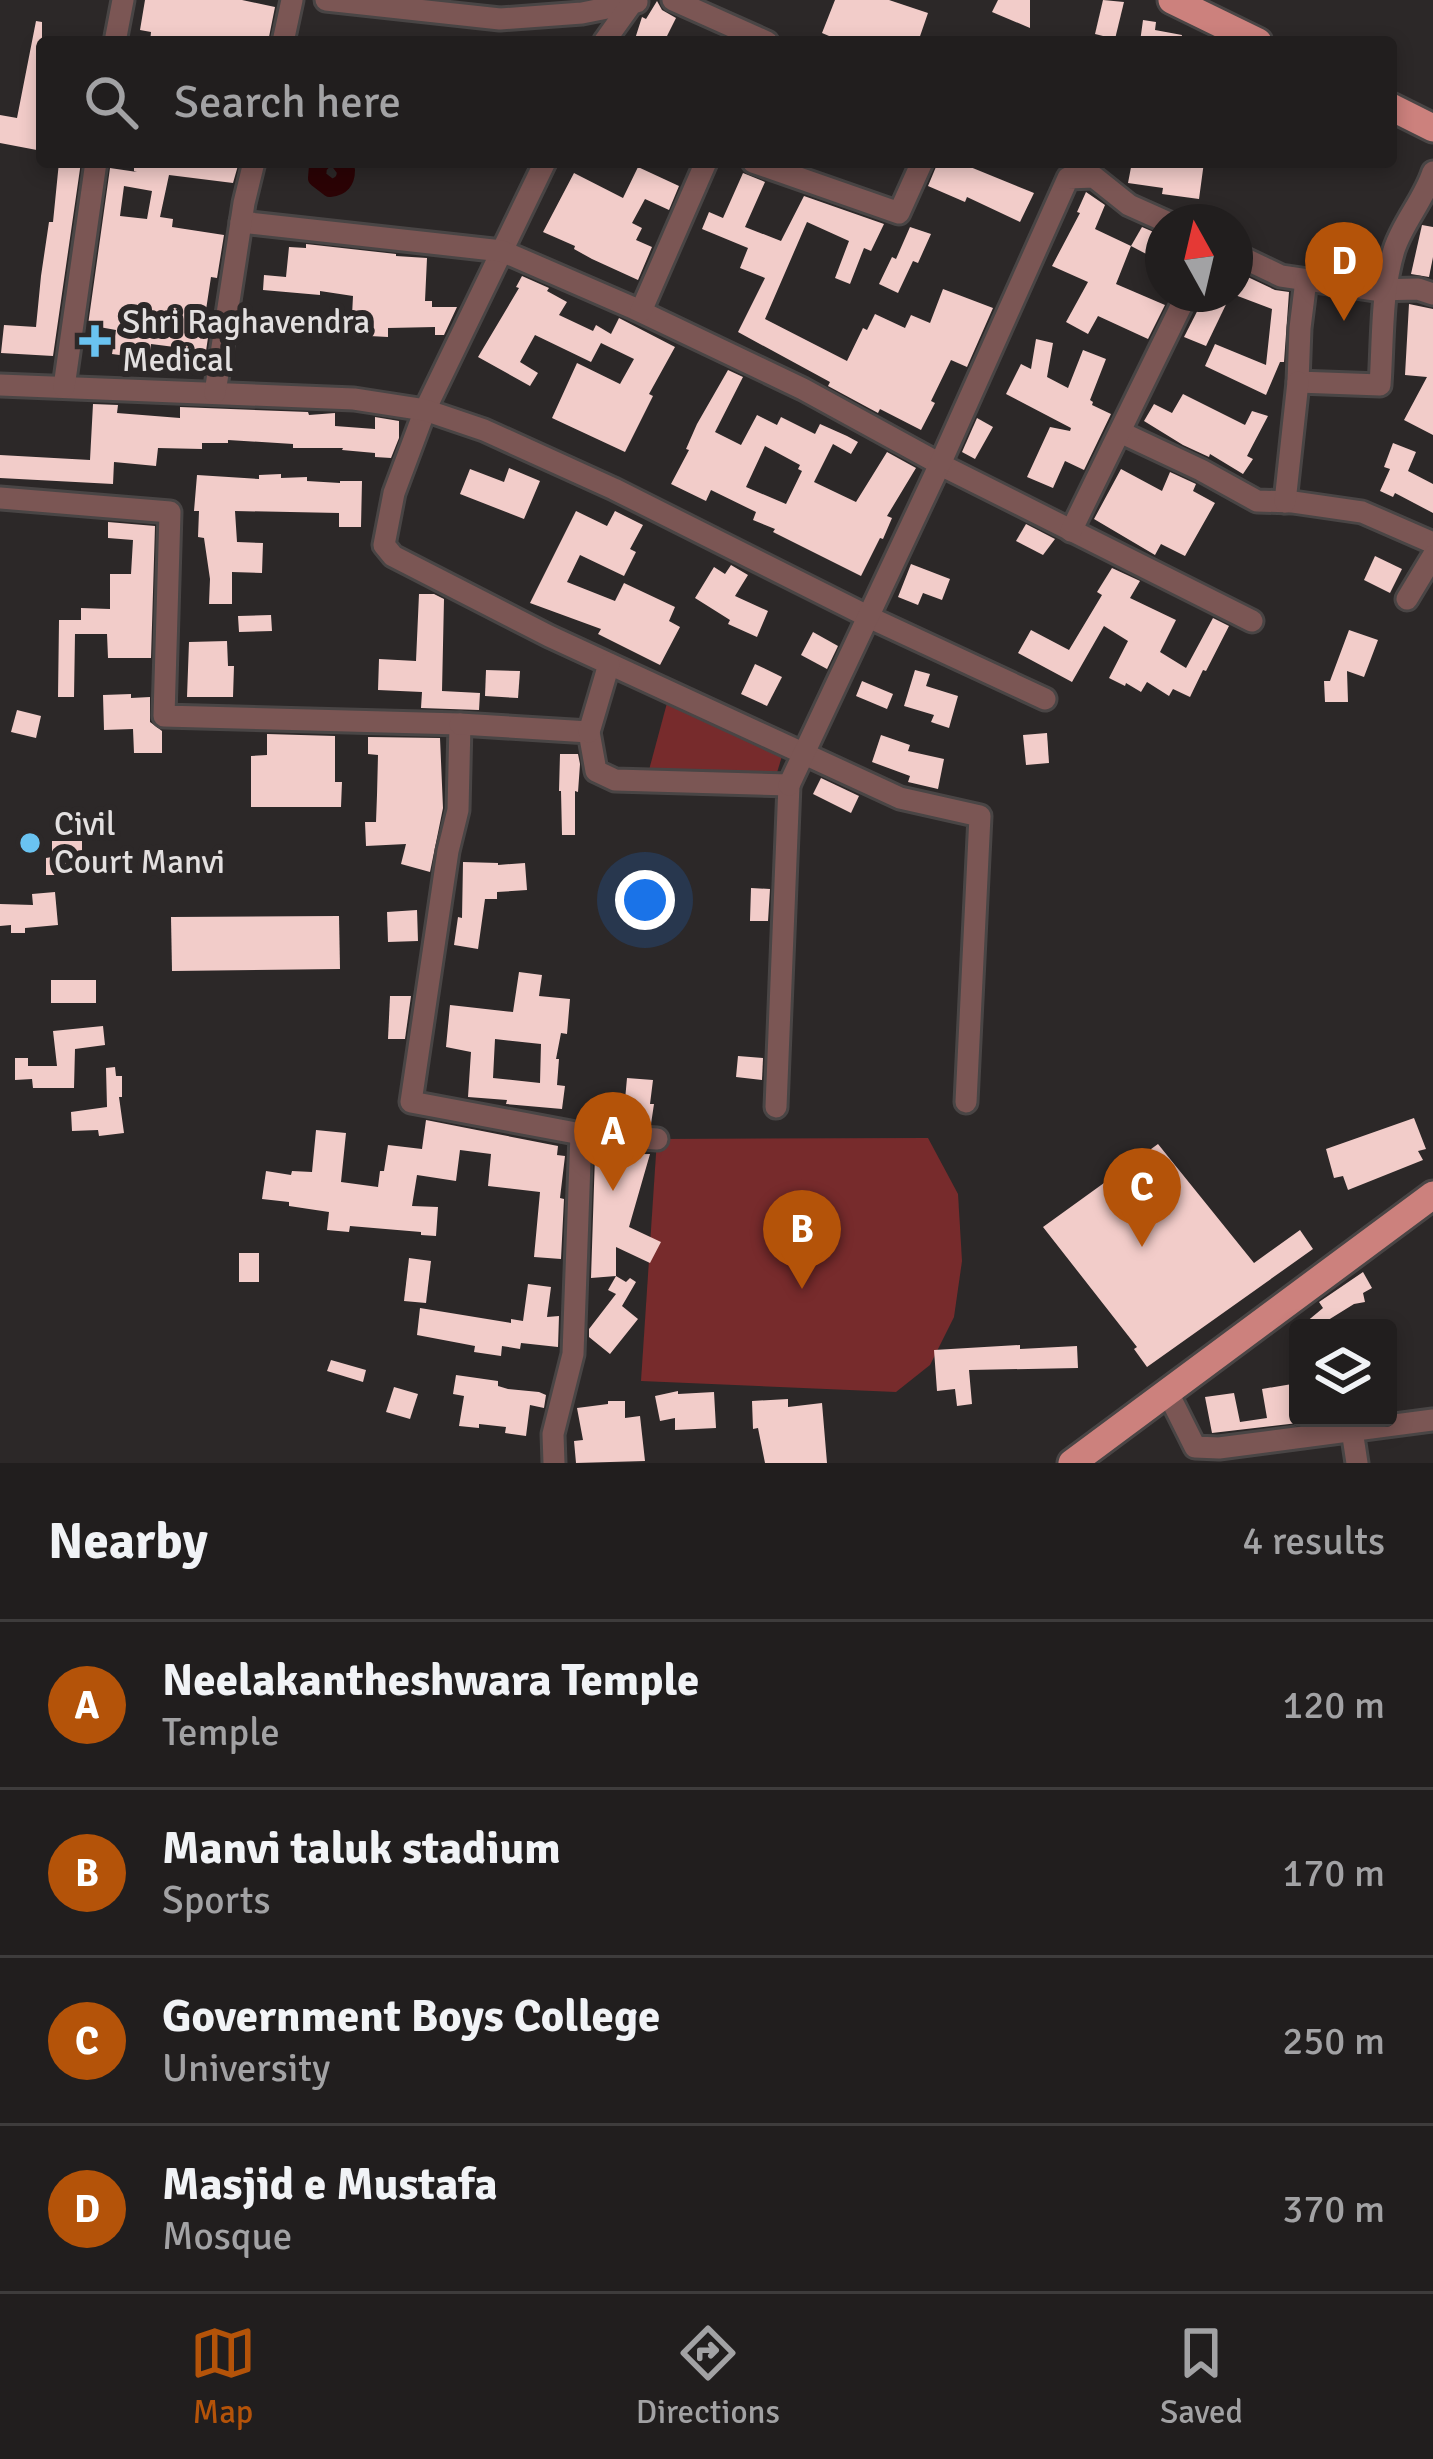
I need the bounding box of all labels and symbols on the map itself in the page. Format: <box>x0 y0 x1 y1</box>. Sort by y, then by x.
north arrow <box>1145 204 1253 312</box>
pin: D <box>1305 222 1383 321</box>
place label: Shri Raghavendra Medical <box>122 302 370 381</box>
marker: Shri Raghavendra Medical <box>79 325 111 357</box>
place label: Civil Court Manvi <box>54 804 225 883</box>
marker: Civil Court Manvi <box>17 830 43 856</box>
your location <box>615 870 675 930</box>
pin: A <box>574 1092 652 1191</box>
pin: C <box>1103 1148 1181 1247</box>
pin: B <box>763 1190 841 1289</box>

